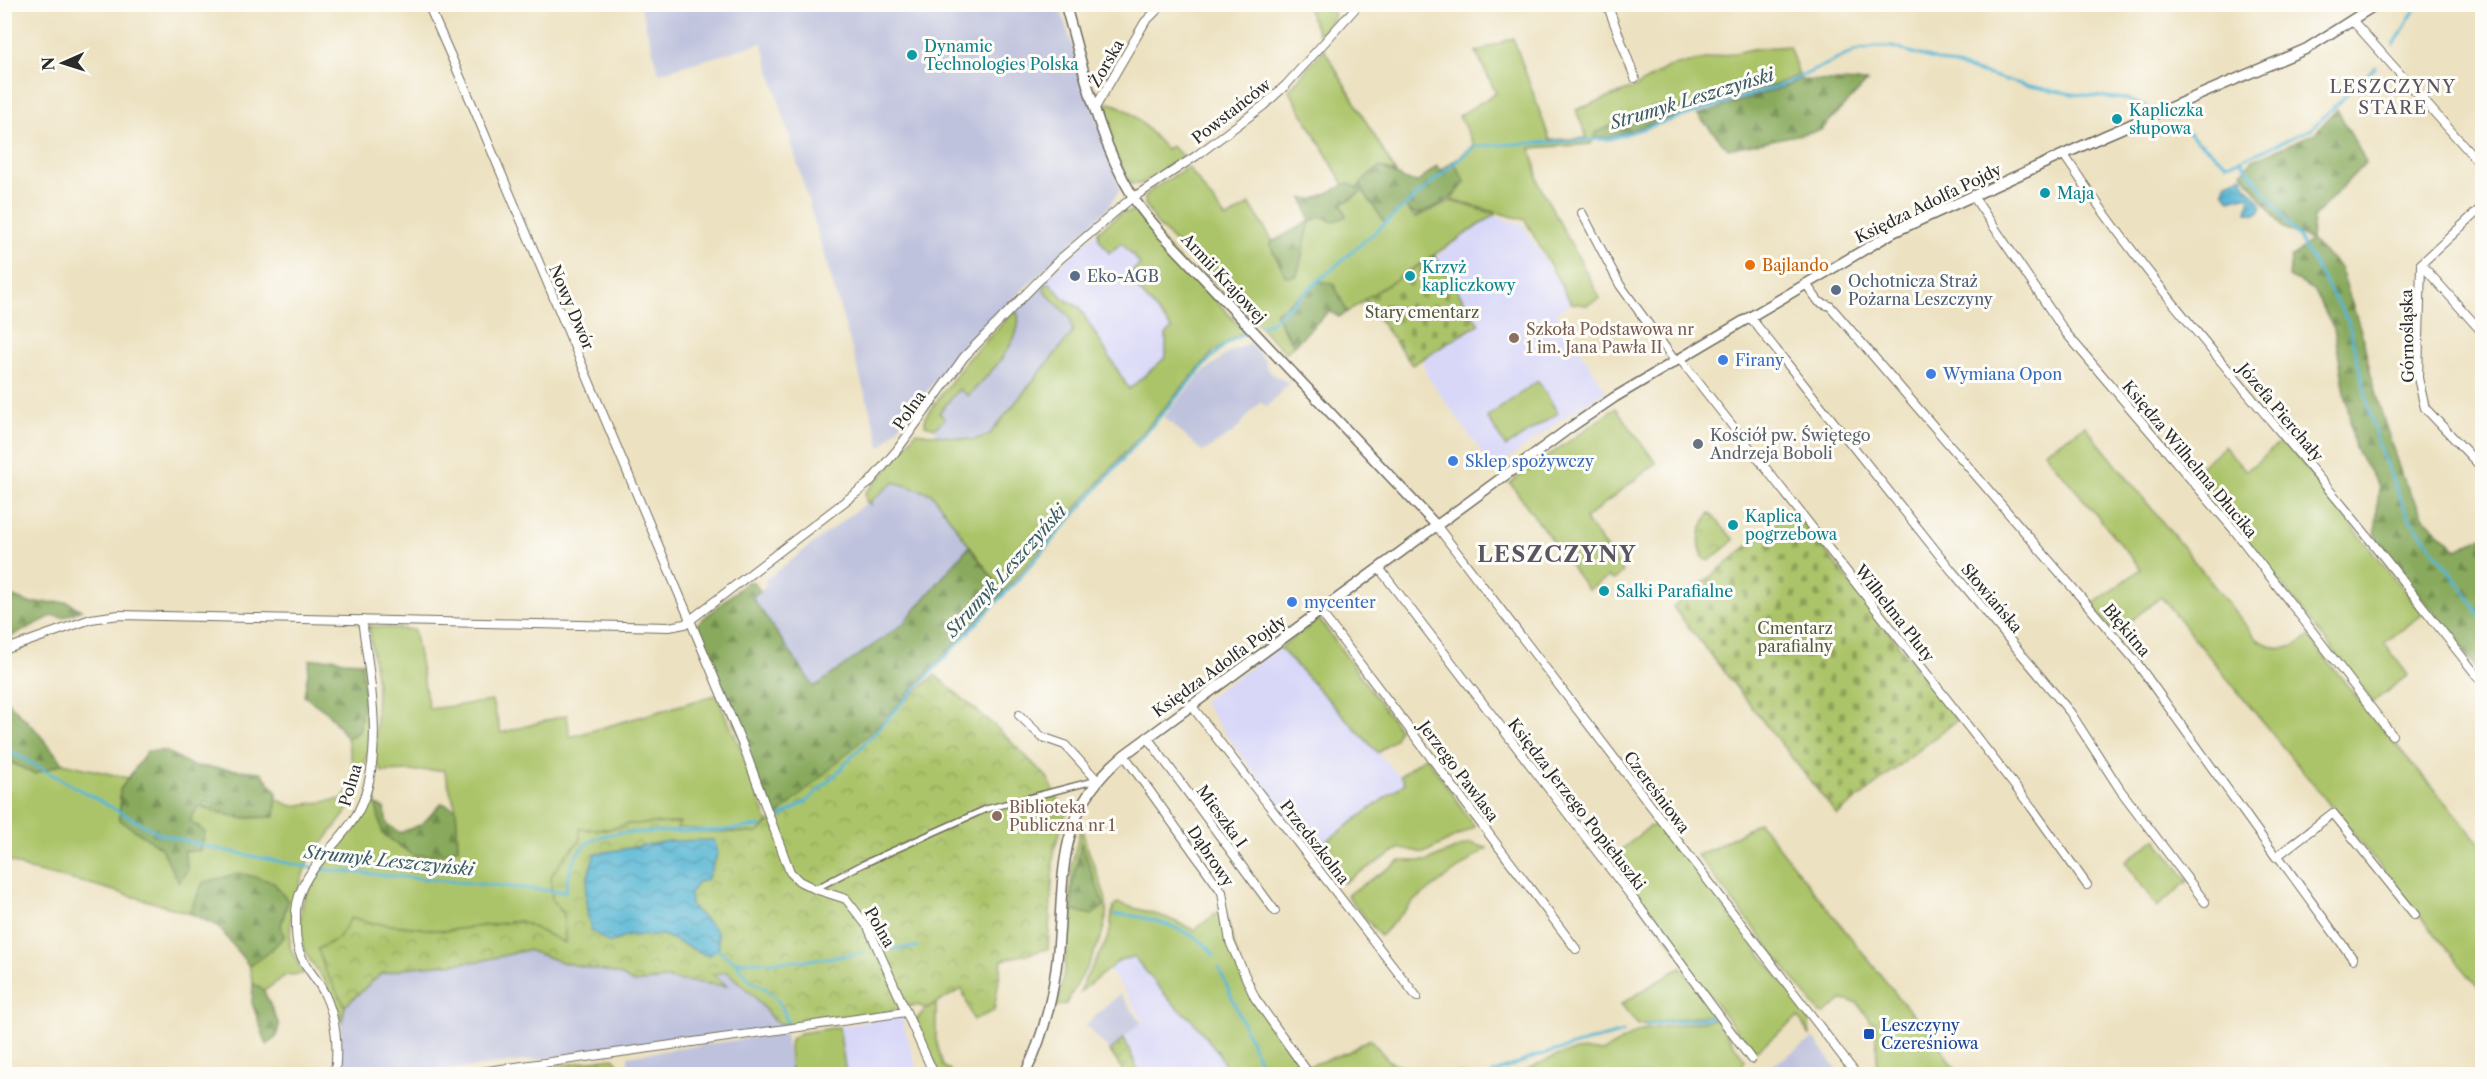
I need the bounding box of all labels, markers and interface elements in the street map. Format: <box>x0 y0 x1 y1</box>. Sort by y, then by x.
north arrow <box>33 33 93 93</box>
street label: Żorska <box>1084 35 1128 90</box>
place label: Dynamic Technologies Polska <box>924 36 1079 74</box>
marker: Dynamic Technologies Polska <box>905 48 919 62</box>
text: N <box>38 56 58 71</box>
water label: Strumyk Leszczyński <box>1606 63 1778 135</box>
street label: Powstańców <box>1188 74 1275 148</box>
district label: LESZCZYNY STARE <box>2330 76 2457 119</box>
place label: Kapliczka słupowa <box>2129 100 2204 138</box>
marker: Kapliczka słupowa <box>2110 112 2124 126</box>
street label: Księdza Adolfa Pojdy <box>1852 158 2005 247</box>
place label: Maja <box>2057 183 2095 203</box>
marker: Maja <box>2038 186 2052 200</box>
street label: Armii Krajowej <box>1177 228 1271 327</box>
place label: Bajlando <box>1762 255 1829 275</box>
place label: Krzyż kapliczkowy <box>1422 257 1517 295</box>
marker: Bajlando <box>1743 258 1757 272</box>
street label: Nowy Dwór <box>545 261 599 353</box>
place label: Eko-AGB <box>1087 266 1159 286</box>
marker: Eko-AGB <box>1068 269 1082 283</box>
marker: Krzyż kapliczkowy <box>1403 269 1417 283</box>
place label: Ochotnicza Straż Pożarna Leszczyny <box>1848 271 1994 309</box>
marker: Ochotnicza Straż Pożarna Leszczyny <box>1829 283 1843 297</box>
street label: Górnośląska <box>2396 288 2418 383</box>
park label: Stary cmentarz <box>1365 302 1479 322</box>
place label: Szkoła Podstawowa nr 1 im. Jana Pawła II <box>1526 319 1694 357</box>
marker: Szkoła Podstawowa nr 1 im. Jana Pawła II <box>1507 331 1521 345</box>
place label: Firany <box>1735 350 1785 370</box>
marker: Firany <box>1716 353 1730 367</box>
street label: Józefa Pierchały <box>2232 356 2329 466</box>
place label: Wymiana Opon <box>1942 364 2062 384</box>
marker: Wymiana Opon <box>1924 367 1938 381</box>
street label: Księdza Wilhelma Dłucika <box>2118 376 2262 542</box>
street label: Polna <box>888 386 930 433</box>
place label: Kościół pw. Świętego Andrzeja Boboli <box>1709 425 1871 463</box>
marker: Kościół pw. Świętego Andrzeja Boboli <box>1691 437 1705 451</box>
place label: Sklep spożywczy <box>1465 451 1595 471</box>
marker: Sklep spożywczy <box>1446 454 1460 468</box>
water label: Strumyk Leszczyński <box>940 499 1072 642</box>
place label: Kaplica pogrzebowa <box>1745 506 1838 544</box>
marker: Kaplica pogrzebowa <box>1726 518 1740 532</box>
district label: LESZCZYNY <box>1477 541 1637 568</box>
street label: Słowiańska <box>1957 559 2027 637</box>
street label: Wilhelma Pluty <box>1850 560 1940 667</box>
place label: Salki Parafialne <box>1616 581 1733 601</box>
marker: Salki Parafialne <box>1597 584 1611 598</box>
place label: mycenter <box>1304 592 1376 612</box>
marker: mycenter <box>1285 595 1299 609</box>
street label: Błękitna <box>2099 599 2155 661</box>
street label: Księdza Adolfa Pojdy <box>1148 610 1291 721</box>
park label: Cmentarz parafialny <box>1757 618 1834 656</box>
street label: Jerzego Pawlasa <box>1413 714 1504 826</box>
street label: Księdza Jerzego Popiełuszki <box>1504 714 1650 894</box>
street label: Czereśniowa <box>1620 747 1695 837</box>
street label: Polna <box>334 761 366 809</box>
street label: Mieszka I <box>1193 781 1251 851</box>
street label: Przedszkolna <box>1276 796 1354 888</box>
place label: Biblioteka Publiczna nr 1 <box>1009 797 1116 835</box>
marker: Biblioteka Publiczna nr 1 <box>990 809 1004 823</box>
street label: Dąbrowy <box>1183 822 1239 891</box>
water label: Strumyk Leszczyński <box>302 841 476 881</box>
street label: Polna <box>861 903 900 951</box>
place label: Leszczyny Czereśniowa <box>1881 1015 1979 1053</box>
marker: Leszczyny Czereśniowa <box>1862 1027 1876 1041</box>

